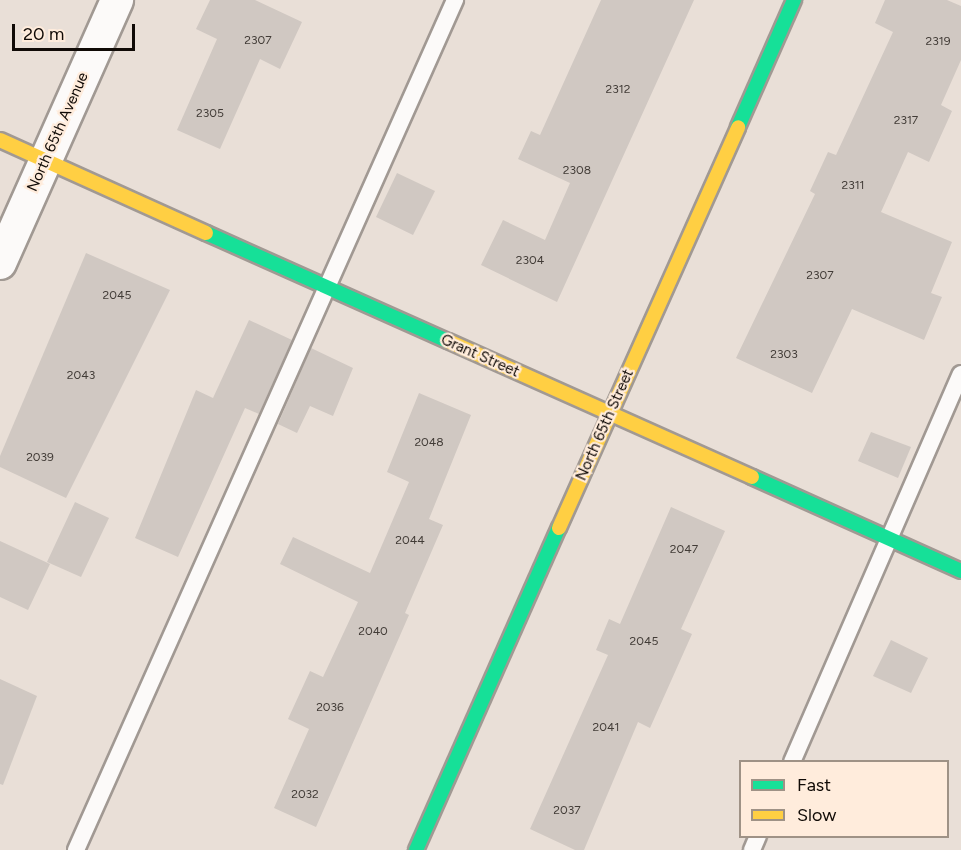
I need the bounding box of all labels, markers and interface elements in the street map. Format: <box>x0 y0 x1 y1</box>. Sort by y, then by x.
scale bar <box>15 12 138 50</box>
text: 20 m <box>23 23 64 45</box>
house number: 2307 <box>244 34 272 48</box>
house number: 2319 <box>926 35 950 49</box>
street label: North 65th Avenue <box>24 70 92 194</box>
house number: 2312 <box>606 83 630 97</box>
house number: 2305 <box>196 107 224 121</box>
house number: 2317 <box>894 114 918 128</box>
house number: 2308 <box>563 164 591 178</box>
house number: 2311 <box>841 179 865 193</box>
house number: 2304 <box>516 254 544 268</box>
house number: 2307 <box>806 269 834 283</box>
house number: 2045 <box>103 289 131 303</box>
street label: Grant Street <box>438 331 522 381</box>
house number: 2303 <box>770 348 798 362</box>
street label: North 65th Street <box>572 367 638 483</box>
house number: 2043 <box>67 369 95 383</box>
house number: 2048 <box>414 436 444 450</box>
house number: 2039 <box>26 451 54 465</box>
house number: 2044 <box>395 534 425 548</box>
house number: 2047 <box>670 543 698 557</box>
house number: 2040 <box>358 625 388 639</box>
house number: 2045 <box>630 635 658 649</box>
house number: 2036 <box>316 701 344 715</box>
house number: 2041 <box>593 721 619 735</box>
legend <box>739 760 949 838</box>
text: Fast <box>797 774 831 796</box>
house number: 2032 <box>291 788 319 802</box>
house number: 2037 <box>553 804 581 818</box>
text: Slow <box>797 804 836 826</box>

